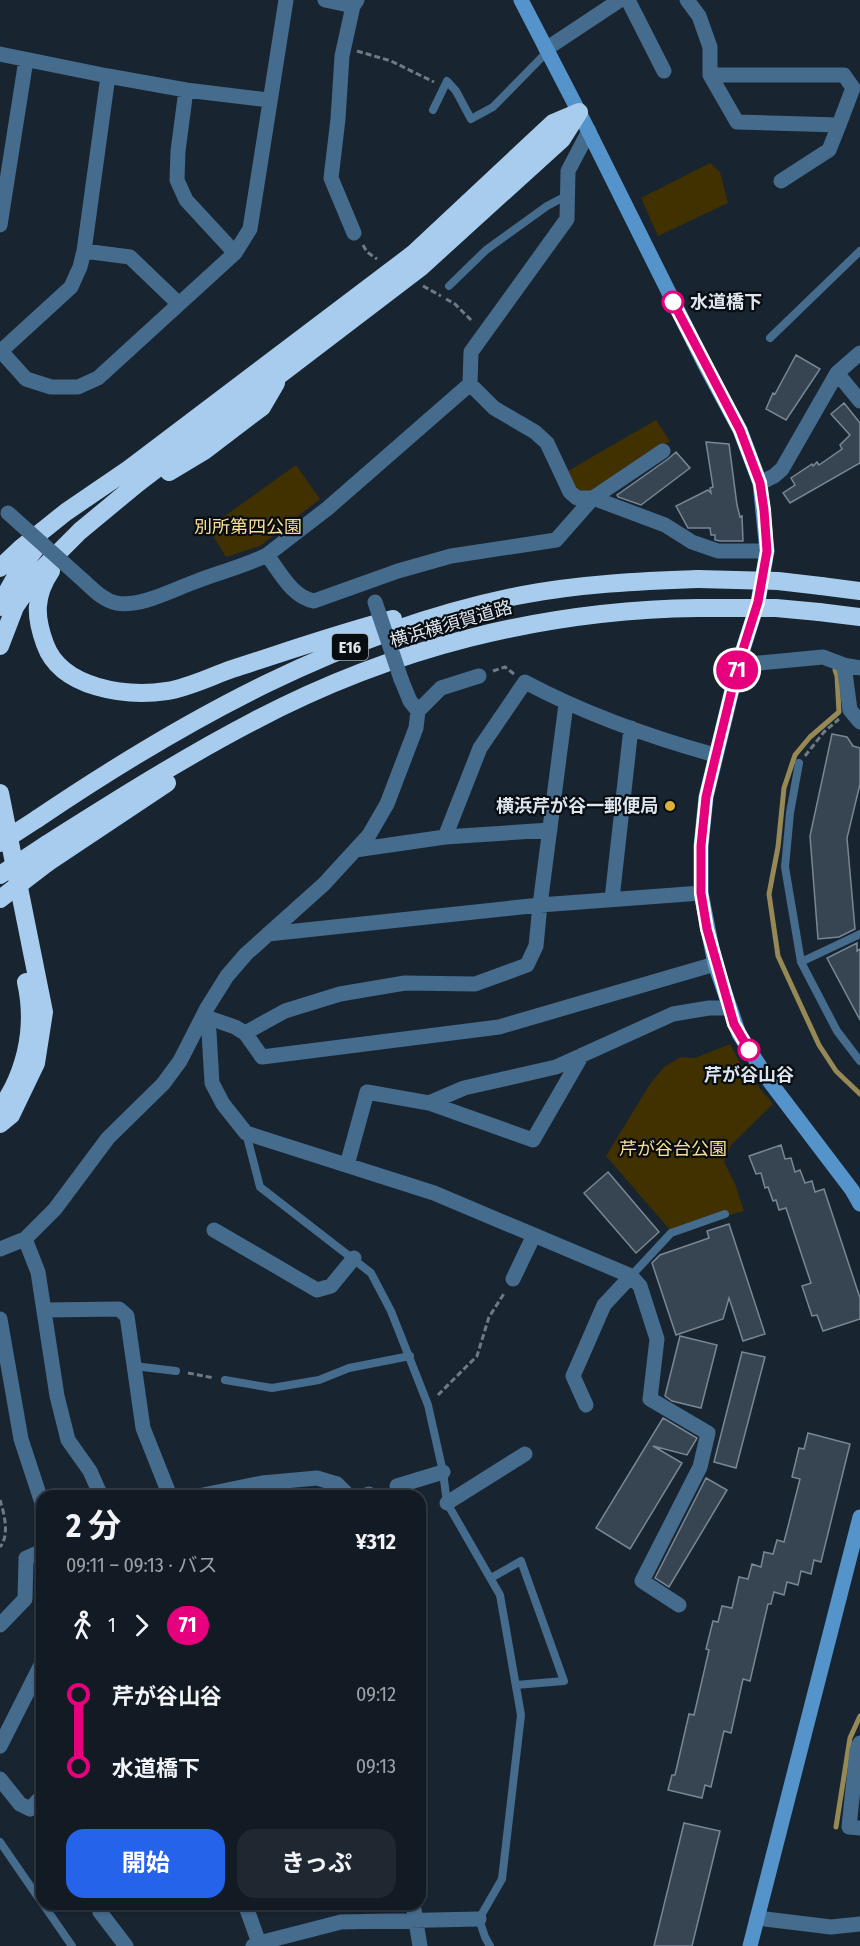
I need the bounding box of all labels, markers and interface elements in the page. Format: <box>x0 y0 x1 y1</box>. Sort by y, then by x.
marker: 水道橋下 <box>662 291 684 313</box>
place label: 水道橋下 <box>690 291 762 313</box>
park label: 別所第四公園 <box>194 516 302 538</box>
street label: 横浜横須賀道路 <box>387 596 515 652</box>
road number: E16 <box>332 634 368 660</box>
line badge: 71 <box>710 650 764 690</box>
text: 71 <box>728 657 746 683</box>
place label: 横浜芹が谷一郵便局 <box>496 795 658 817</box>
marker: 横浜芹が谷一郵便局 <box>663 799 677 813</box>
marker: 芹が谷山谷 <box>738 1039 760 1061</box>
place label: 芹が谷山谷 <box>704 1064 794 1086</box>
park label: 芹が谷台公園 <box>619 1138 727 1160</box>
text: 2 分 <box>66 1506 121 1546</box>
text: ¥312 <box>355 1528 396 1555</box>
text: 09:11 – 09:13 · バス <box>66 1553 217 1577</box>
icon: walk <box>66 1609 99 1642</box>
icon: forward <box>125 1609 158 1642</box>
text: 71 <box>179 1612 197 1638</box>
text: 1 <box>108 1613 116 1637</box>
text: 09:12 <box>356 1682 396 1706</box>
text: 芹が谷山谷 <box>112 1683 222 1710</box>
text: 09:13 <box>356 1754 396 1778</box>
text: 水道橋下 <box>112 1755 200 1782</box>
button: 開始 <box>66 1829 225 1898</box>
button: きっぷ <box>237 1829 396 1898</box>

